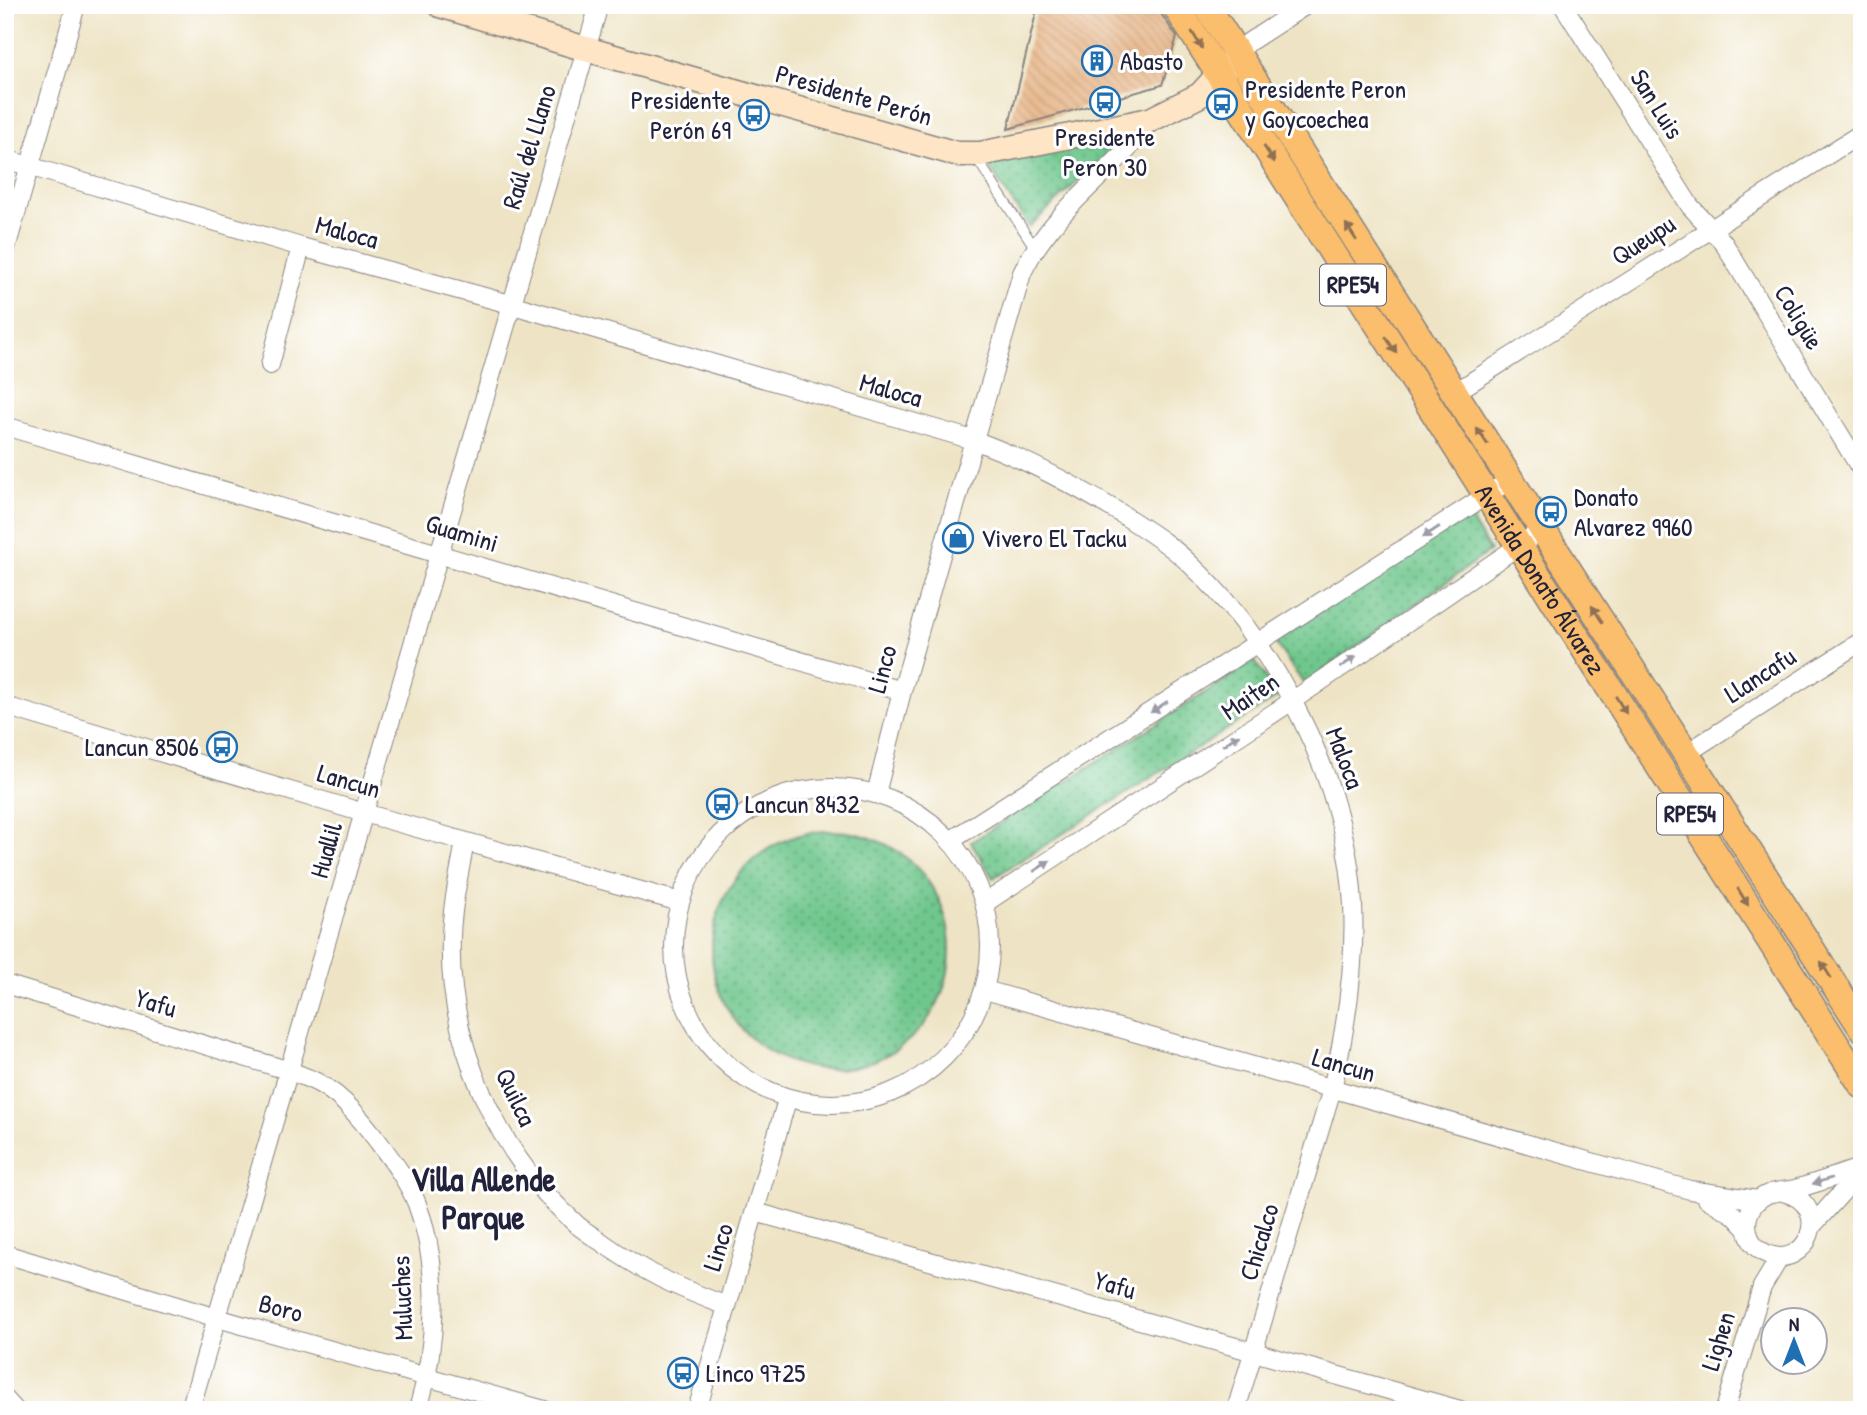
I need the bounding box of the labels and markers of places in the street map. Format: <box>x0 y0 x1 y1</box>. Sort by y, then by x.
place label: Abasto <box>1120 43 1183 78</box>
building icon: Abasto <box>1080 44 1114 78</box>
place label: Presidente Peron y Goycoechea <box>1245 71 1406 136</box>
place label: Presidente Perón 69 <box>631 82 731 147</box>
bus stop icon: Presidente Peron 30 <box>1088 85 1122 119</box>
bus stop icon: Presidente Peron y Goycoechea <box>1205 87 1239 121</box>
bus stop icon: Presidente Perón 69 <box>737 98 771 132</box>
place label: Presidente Peron 30 <box>1055 119 1155 184</box>
place label: Donato Alvarez 9960 <box>1574 479 1693 544</box>
bus stop icon: Donato Alvarez 9960 <box>1534 495 1568 529</box>
place label: Vivero El Tacku <box>981 520 1127 555</box>
shop icon: Vivero El Tacku <box>941 521 975 555</box>
place label: Lancun 8506 <box>85 729 199 764</box>
bus stop icon: Lancun 8506 <box>205 730 239 764</box>
place label: Lancun 8432 <box>745 786 860 821</box>
bus stop icon: Lancun 8432 <box>705 787 739 821</box>
place label: Linco 9725 <box>706 1355 805 1390</box>
bus stop icon: Linco 9725 <box>666 1356 700 1390</box>

